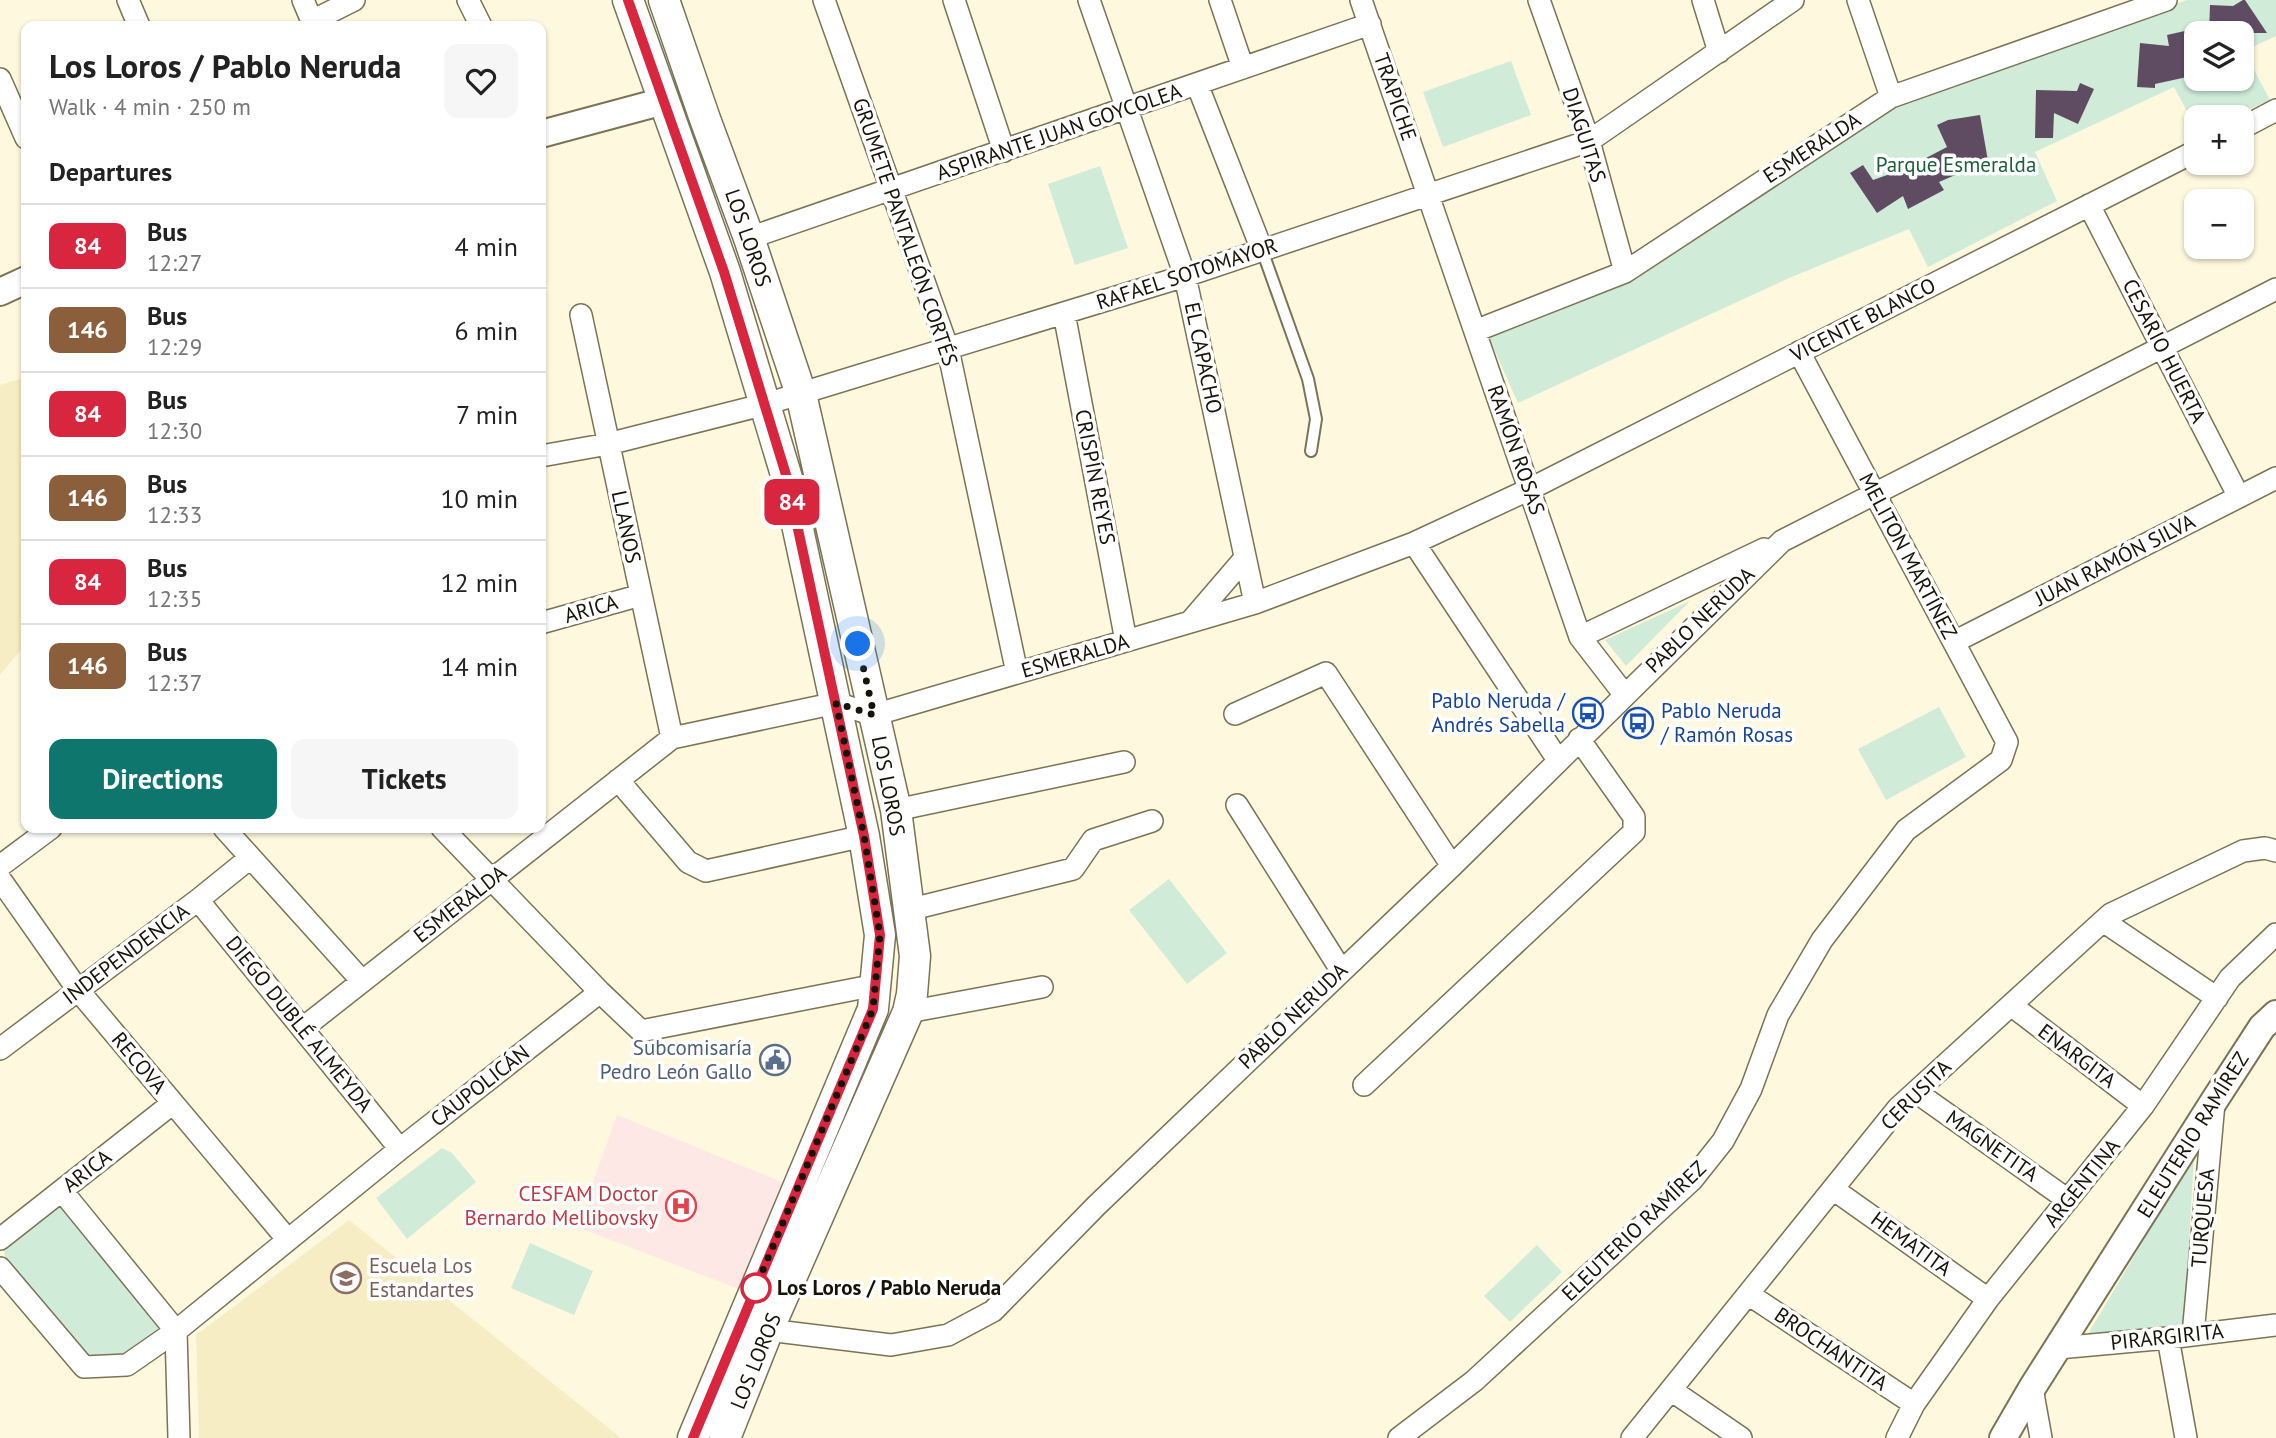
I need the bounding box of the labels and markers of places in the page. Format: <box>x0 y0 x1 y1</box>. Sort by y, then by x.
place label: Pablo Neruda / Andrés Sabella <box>1431 687 1567 738</box>
bus stop icon: Pablo Neruda / Andrés Sabella <box>1571 696 1605 730</box>
place label: Pablo Neruda / Ramón Rosas <box>1660 697 1793 748</box>
bus stop icon: Pablo Neruda / Ramón Rosas <box>1621 706 1655 740</box>
place label: Subcomisaría Pedro León Gallo <box>600 1034 752 1085</box>
public building icon: Subcomisaría Pedro León Gallo <box>758 1043 792 1077</box>
place label: CESFAM Doctor Bernardo Mellibovsky <box>465 1180 658 1231</box>
hospital icon: CESFAM Doctor Bernardo Mellibovsky <box>664 1189 698 1223</box>
place label: Escuela Los Estandartes <box>369 1252 474 1303</box>
school or university icon: Escuela Los Estandartes <box>329 1261 363 1295</box>
marker: Los Loros / Pablo Neruda <box>741 1273 771 1303</box>
place label: Los Loros / Pablo Neruda <box>777 1274 1001 1301</box>

